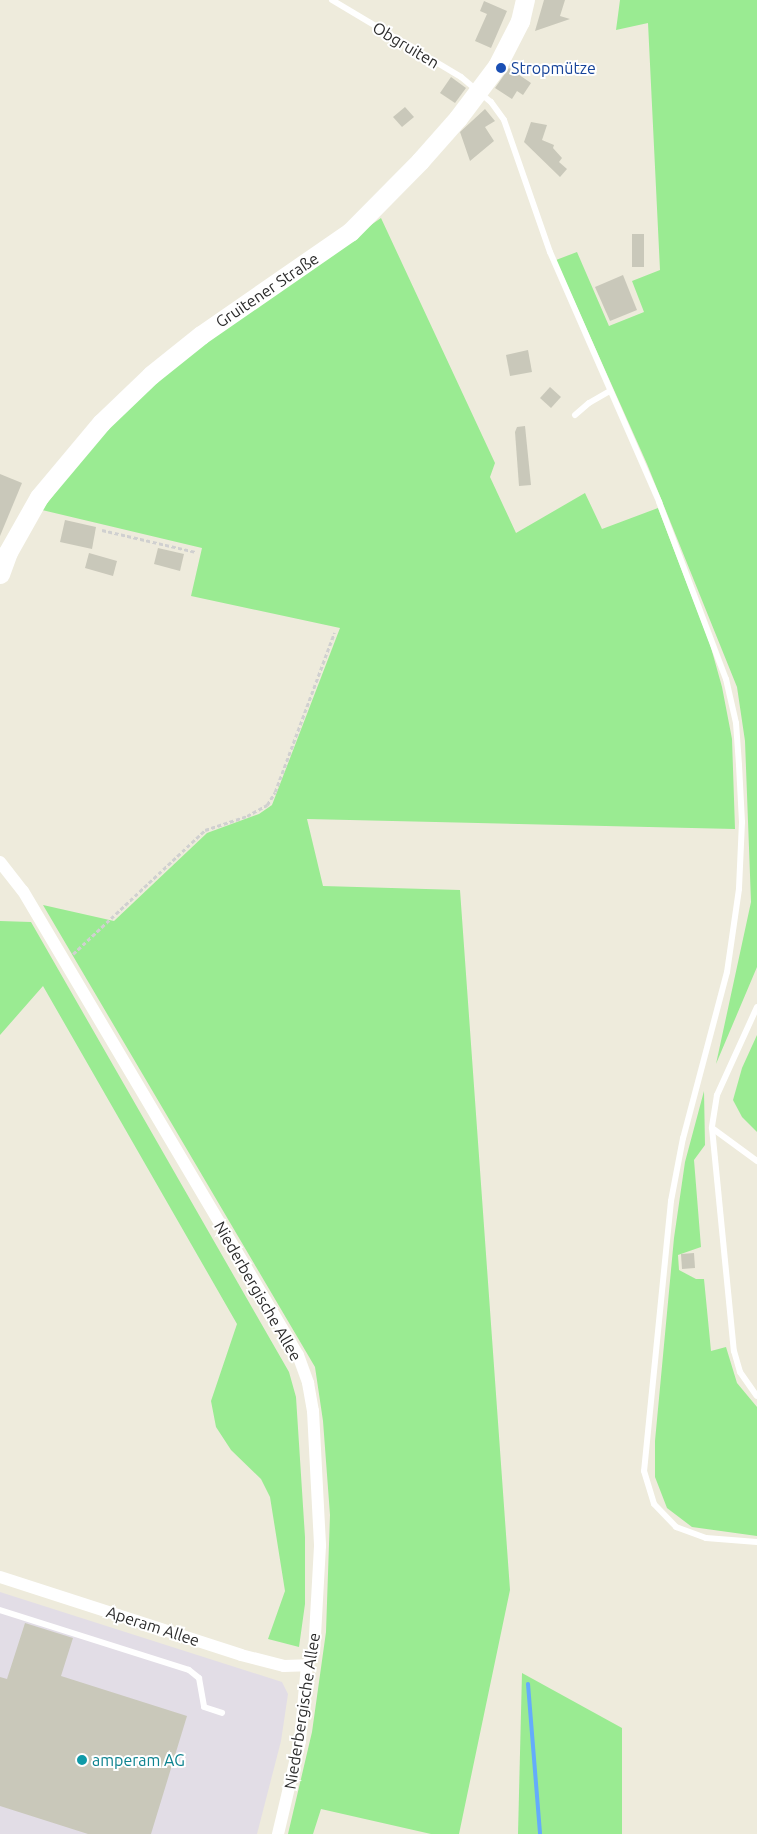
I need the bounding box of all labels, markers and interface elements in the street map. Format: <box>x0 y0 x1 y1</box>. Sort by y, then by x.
street label: Obgruiten <box>369 18 443 72</box>
place label: Stropmütze <box>511 58 596 78</box>
marker: Stropmütze <box>495 62 507 74</box>
street label: Gruitener Straße <box>212 249 322 331</box>
street label: Niederbergische Allee <box>210 1218 306 1364</box>
street label: Aperam Allee <box>104 1602 202 1650</box>
street label: Niederbergische Allee <box>280 1631 324 1791</box>
place label: amperam AG <box>92 1750 185 1770</box>
marker: amperam AG <box>76 1754 88 1766</box>

